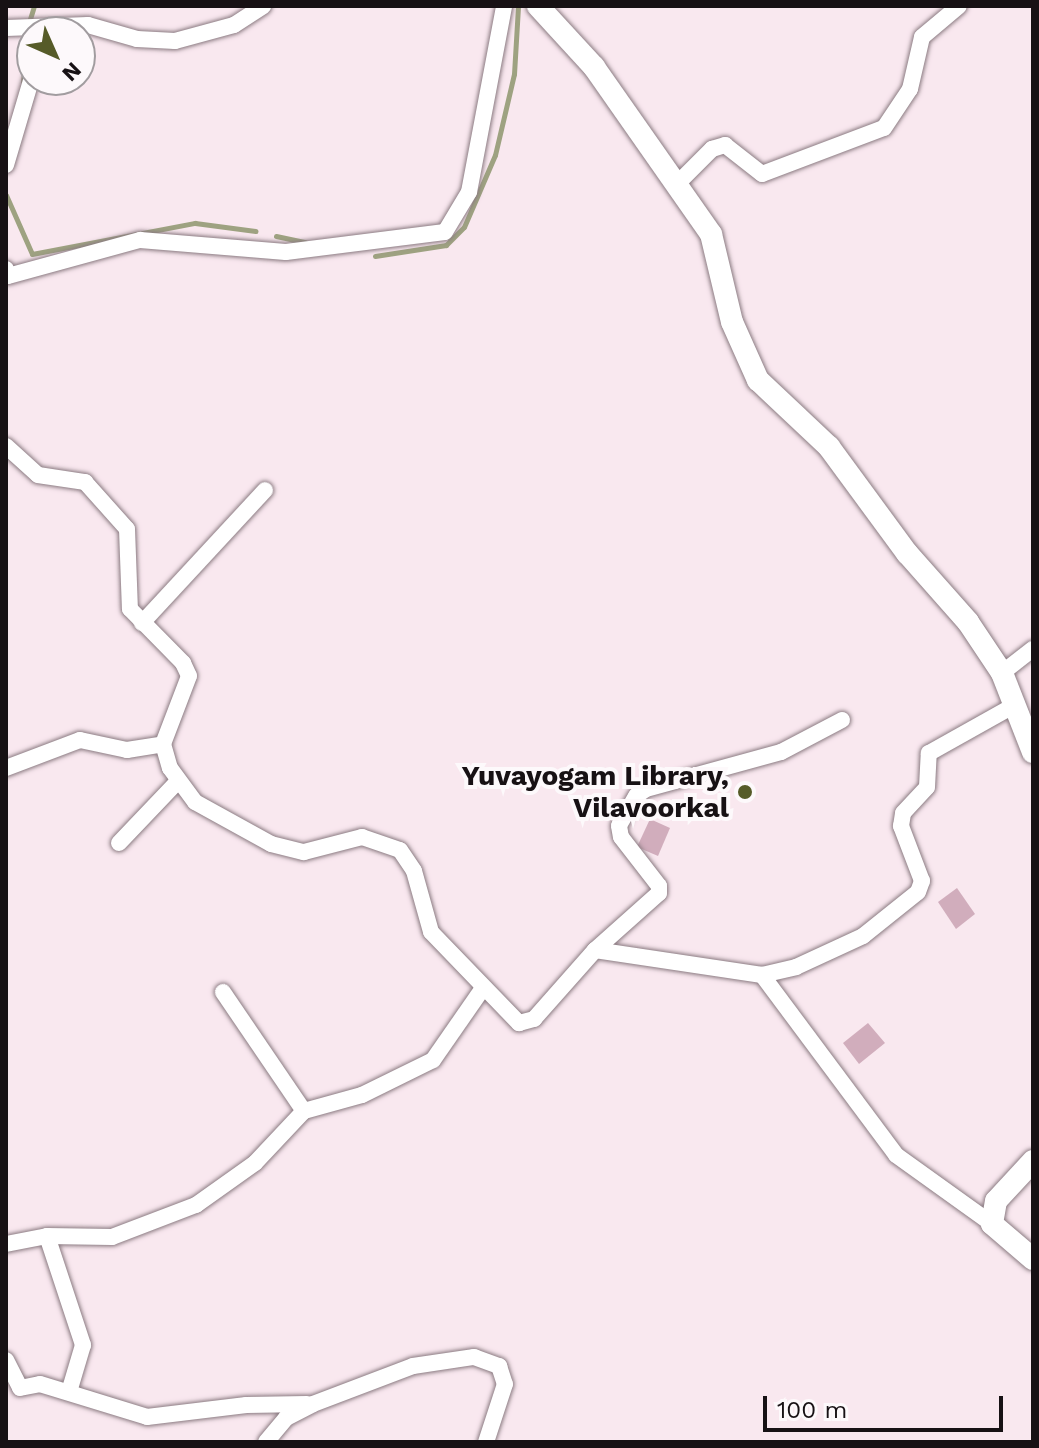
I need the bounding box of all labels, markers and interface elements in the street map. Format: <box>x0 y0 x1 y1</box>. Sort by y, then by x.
north arrow <box>16 16 96 96</box>
text: N <box>57 57 87 87</box>
place label: Yuvayogam Library, Vilavoorkal <box>461 759 729 825</box>
marker: Yuvayogam Library, Vilavoorkal <box>736 783 754 801</box>
scale bar <box>767 1380 1007 1430</box>
text: 100 m <box>777 1396 847 1424</box>

